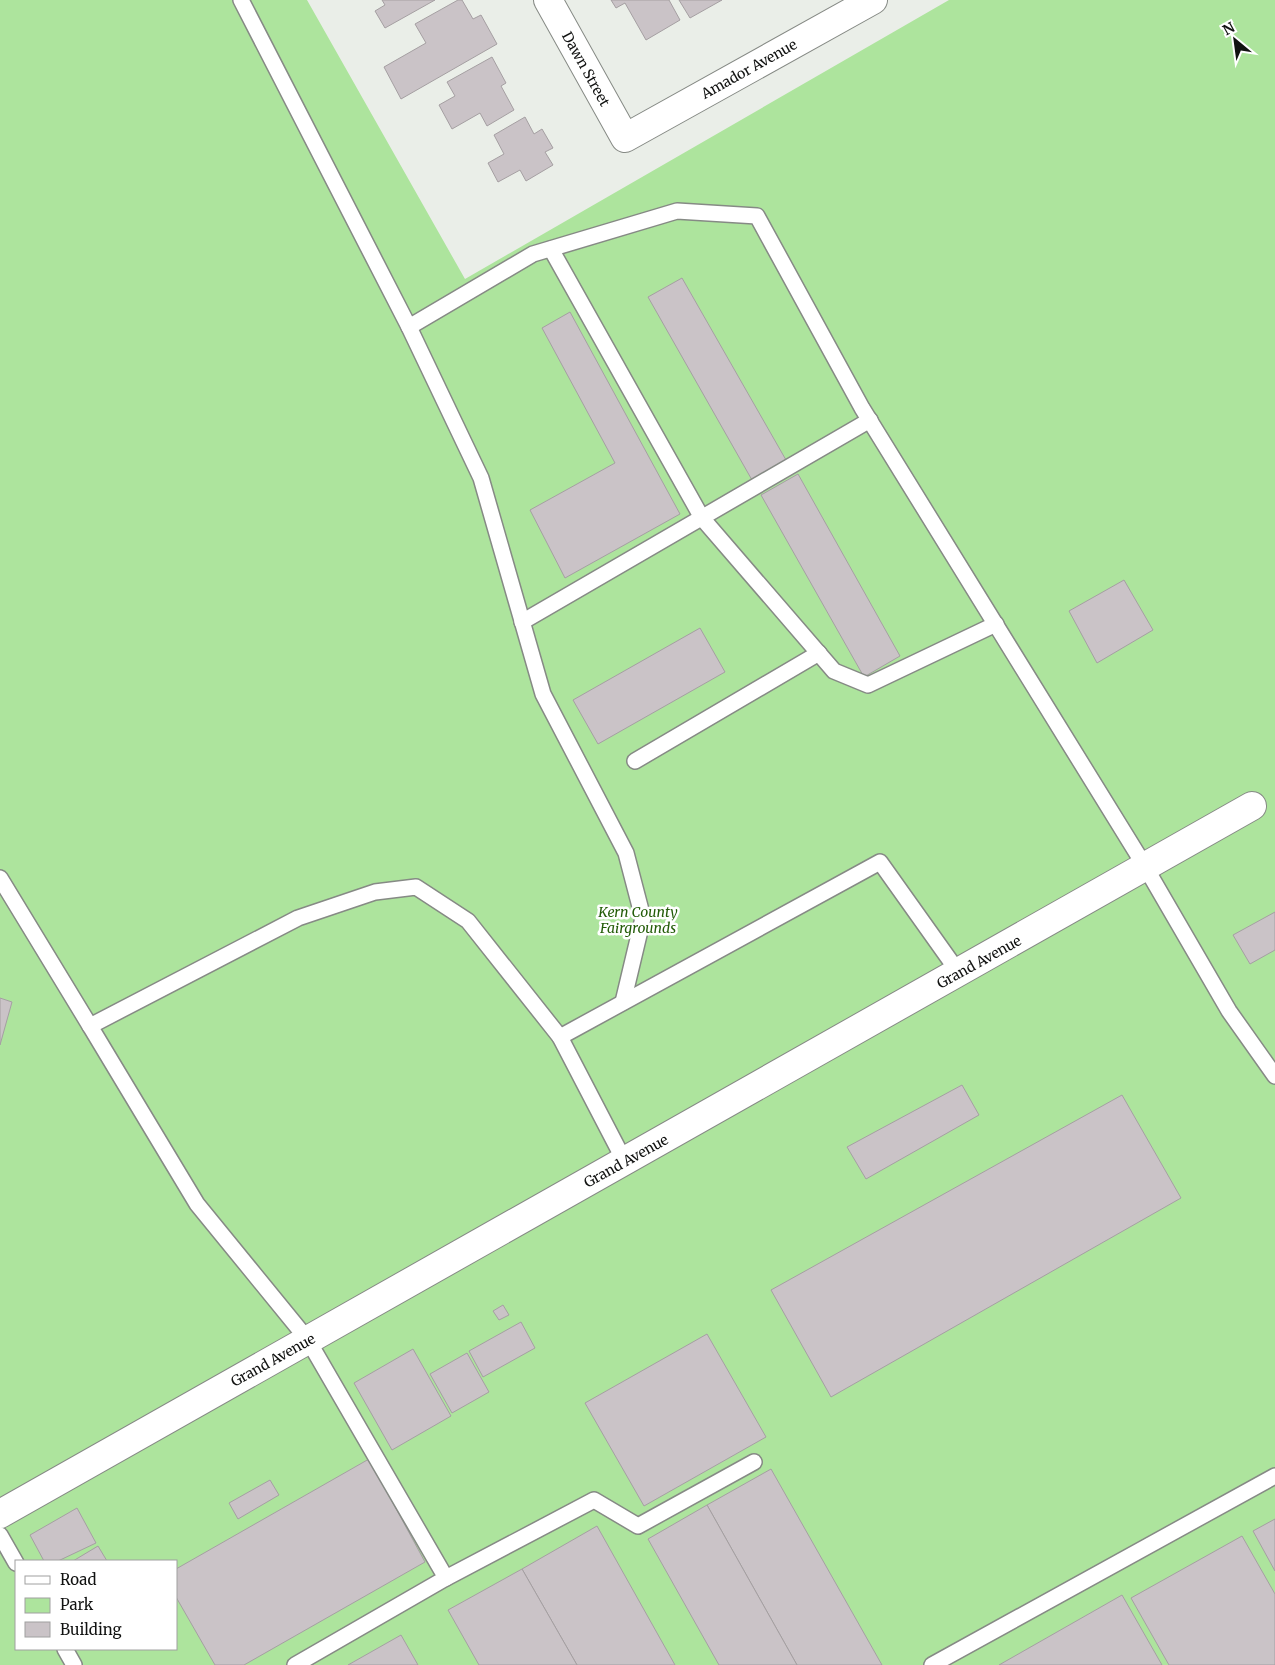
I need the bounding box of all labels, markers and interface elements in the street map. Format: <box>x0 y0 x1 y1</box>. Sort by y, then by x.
north arrow <box>1210 15 1260 65</box>
text: N <box>1219 18 1238 39</box>
street label: Dawn Street <box>558 28 614 110</box>
street label: Amador Avenue <box>697 35 800 103</box>
park label: Kern County Fairgrounds <box>597 903 678 937</box>
street label: Grand Avenue <box>934 931 1024 993</box>
street label: Grand Avenue <box>581 1130 671 1192</box>
street label: Grand Avenue <box>228 1329 318 1391</box>
legend <box>15 1560 178 1650</box>
text: Road <box>60 1570 96 1589</box>
text: Park <box>60 1595 94 1614</box>
text: Building <box>60 1620 122 1639</box>

